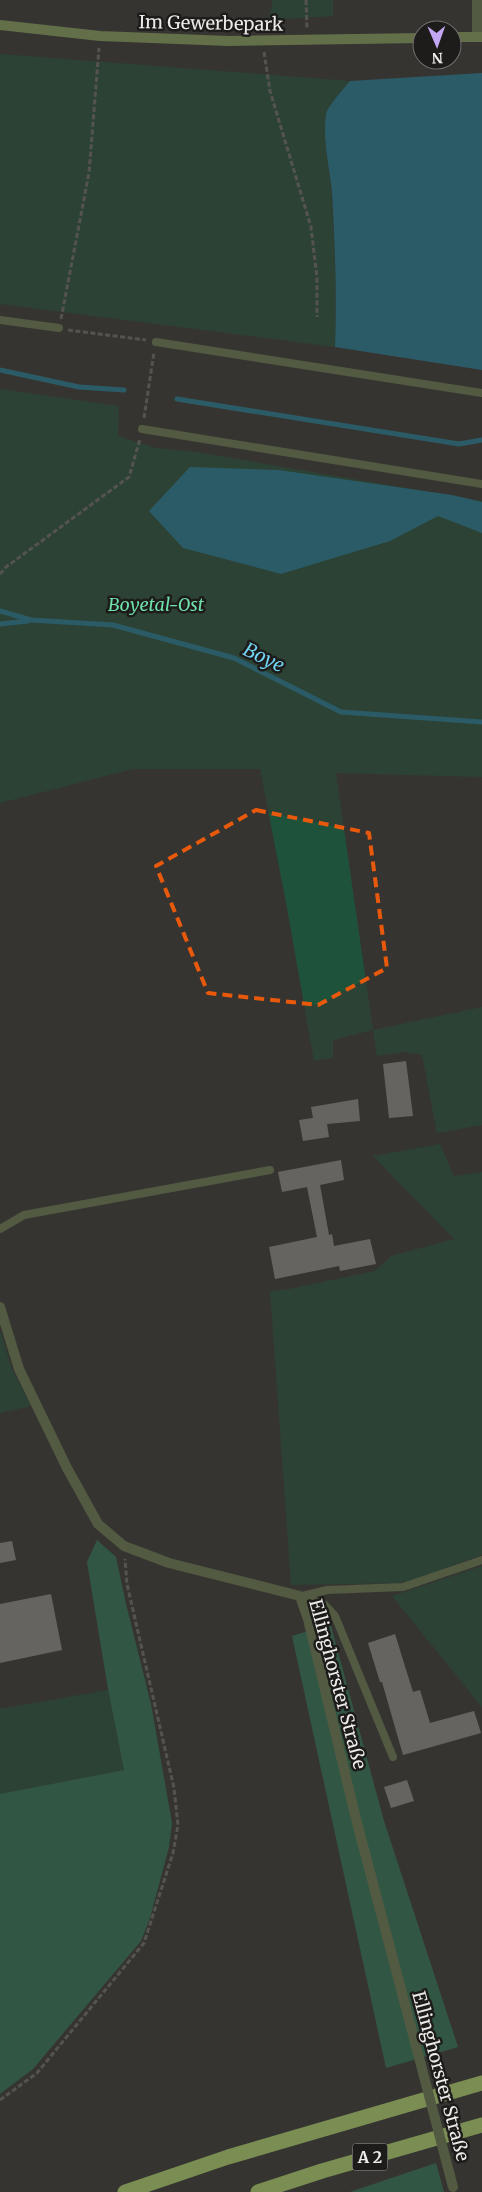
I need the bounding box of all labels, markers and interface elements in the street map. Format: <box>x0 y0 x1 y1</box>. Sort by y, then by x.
street label: Im Gewerbepark <box>139 10 284 36</box>
north arrow <box>412 20 462 70</box>
text: N <box>432 49 443 67</box>
park label: Boyetal-Ost <box>108 593 205 616</box>
water label: Boye <box>239 637 289 677</box>
street label: Ellinghorster Straße <box>304 1596 372 1772</box>
street label: Ellinghorster Straße <box>407 1988 475 2164</box>
road number: A 2 <box>352 2144 388 2170</box>

